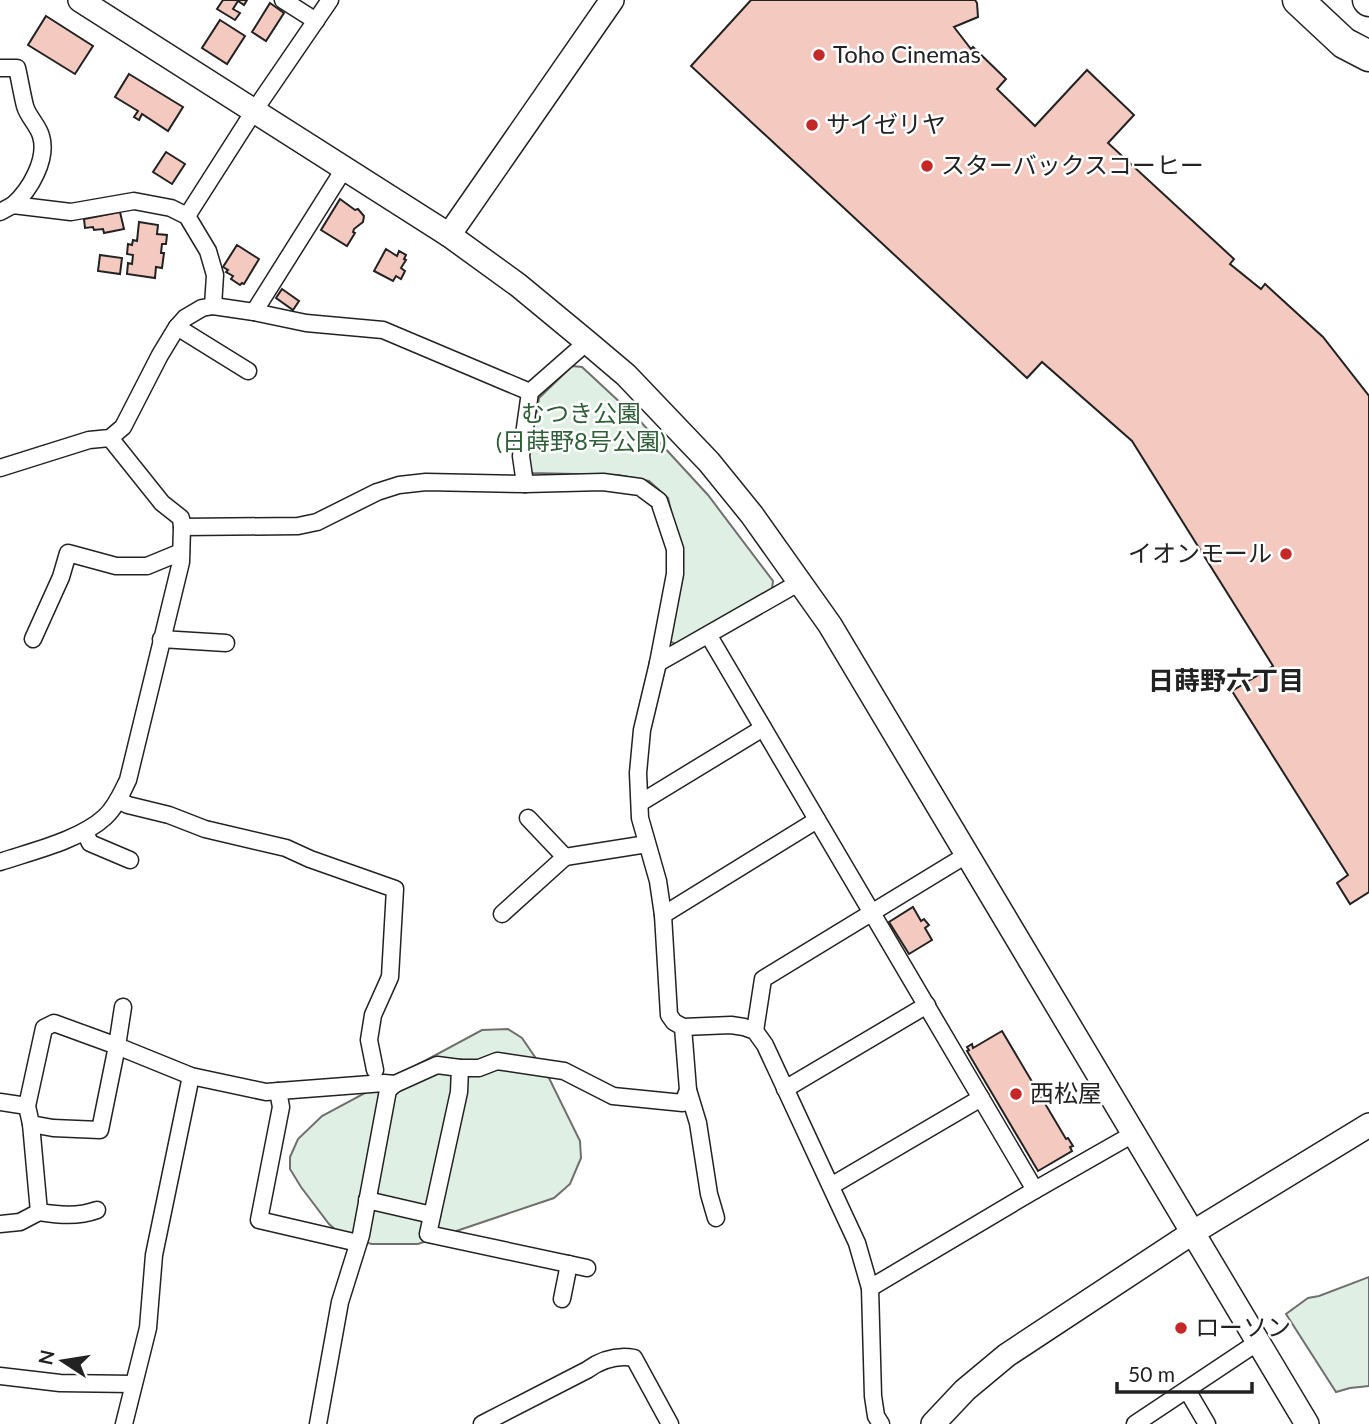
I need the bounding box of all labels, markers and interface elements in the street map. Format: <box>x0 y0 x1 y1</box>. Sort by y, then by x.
place label: Toho Cinemas <box>833 39 981 68</box>
marker: Toho Cinemas <box>811 47 827 63</box>
place label: サイゼリヤ <box>826 109 946 138</box>
marker: サイゼリヤ <box>804 117 820 133</box>
place label: スターバックスコーヒー <box>941 150 1204 179</box>
marker: スターバックスコーヒー <box>919 158 935 174</box>
park label: むつき公園 (日蒔野8号公園) <box>496 398 666 455</box>
place label: イオンモール <box>1128 538 1272 567</box>
marker: イオンモール <box>1278 546 1294 562</box>
district label: 日蒔野六丁目 <box>1148 664 1304 696</box>
place label: 西松屋 <box>1030 1078 1102 1107</box>
marker: 西松屋 <box>1008 1086 1024 1102</box>
place label: ローソン <box>1195 1312 1291 1341</box>
marker: ローソン <box>1173 1320 1189 1336</box>
north arrow <box>28 1326 98 1396</box>
text: N <box>33 1348 59 1367</box>
scale bar <box>1117 1350 1252 1394</box>
text: 50 m <box>1128 1361 1175 1386</box>

